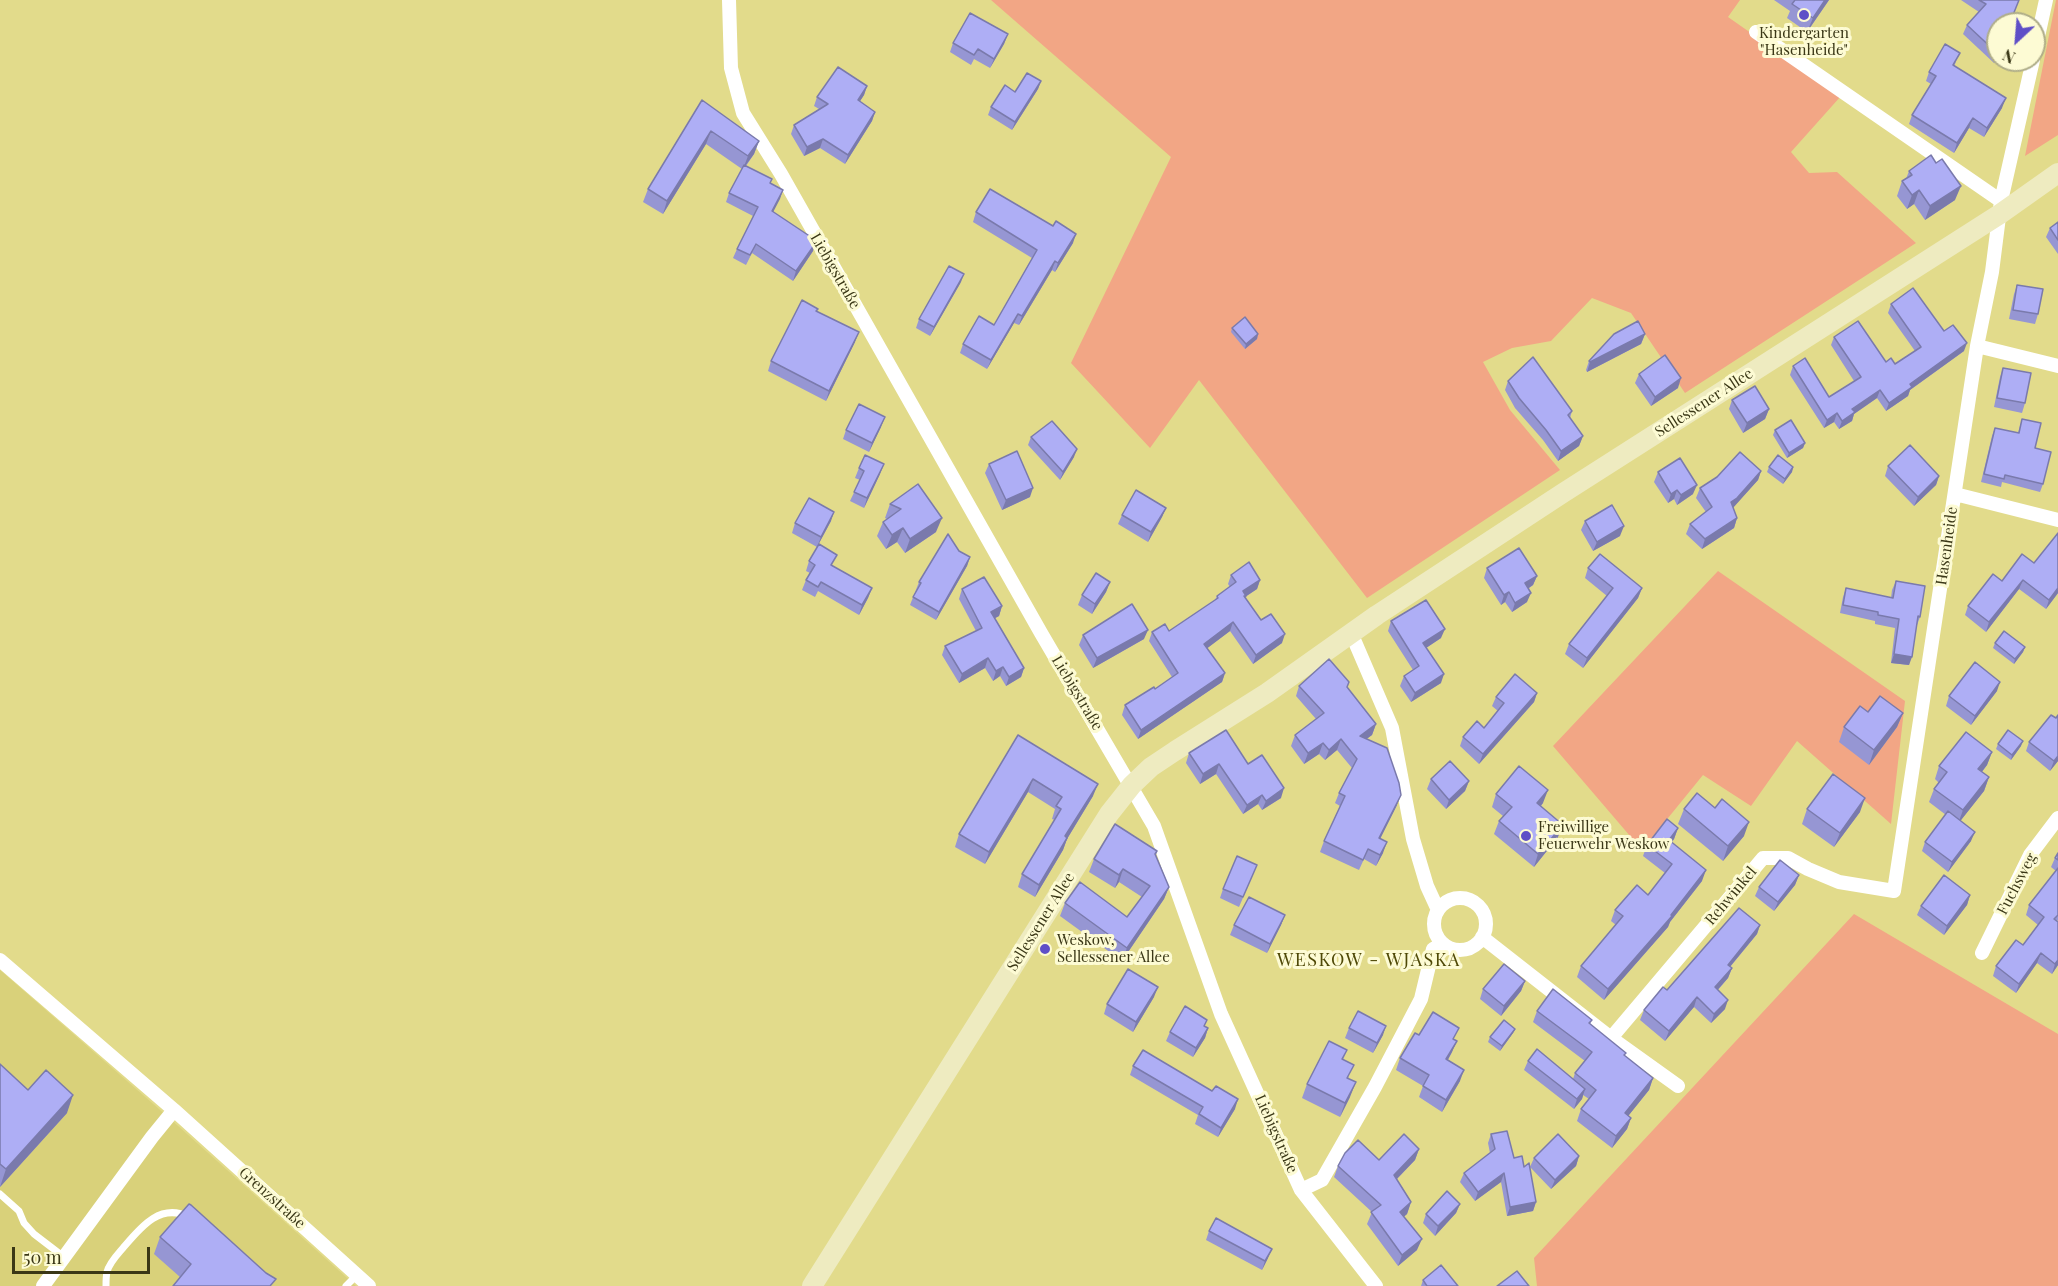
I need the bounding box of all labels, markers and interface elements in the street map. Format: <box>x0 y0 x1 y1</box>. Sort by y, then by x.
marker: Kindergarten "Hasenheide" <box>1797 8 1811 22</box>
north arrow <box>1986 12 2046 72</box>
place label: Kindergarten "Hasenheide" <box>1759 24 1849 59</box>
text: N <box>1999 45 2019 69</box>
street label: Liebigstraße <box>806 230 864 312</box>
street label: Sellessener Allee <box>1652 365 1756 441</box>
street label: Hasenheide <box>1933 506 1961 586</box>
street label: Liebigstraße <box>1048 652 1106 734</box>
place label: Freiwillige Feuerwehr Weskow <box>1538 818 1669 853</box>
marker: Freiwillige Feuerwehr Weskow <box>1519 829 1533 843</box>
street label: Fuchsweg <box>1993 850 2041 918</box>
street label: Rehwinkel <box>1701 863 1761 929</box>
street label: Sellessener Allee <box>1004 869 1078 975</box>
place label: Weskow, Sellessener Allee <box>1057 931 1170 966</box>
marker: Weskow, Sellessener Allee <box>1038 942 1052 956</box>
district label: WESKOW - WJASKA <box>1277 949 1461 971</box>
street label: Liebigstraße <box>1251 1092 1301 1176</box>
street label: Grenzstraße <box>235 1164 309 1232</box>
scale bar <box>15 1235 153 1273</box>
text: 50 m <box>23 1245 62 1269</box>

